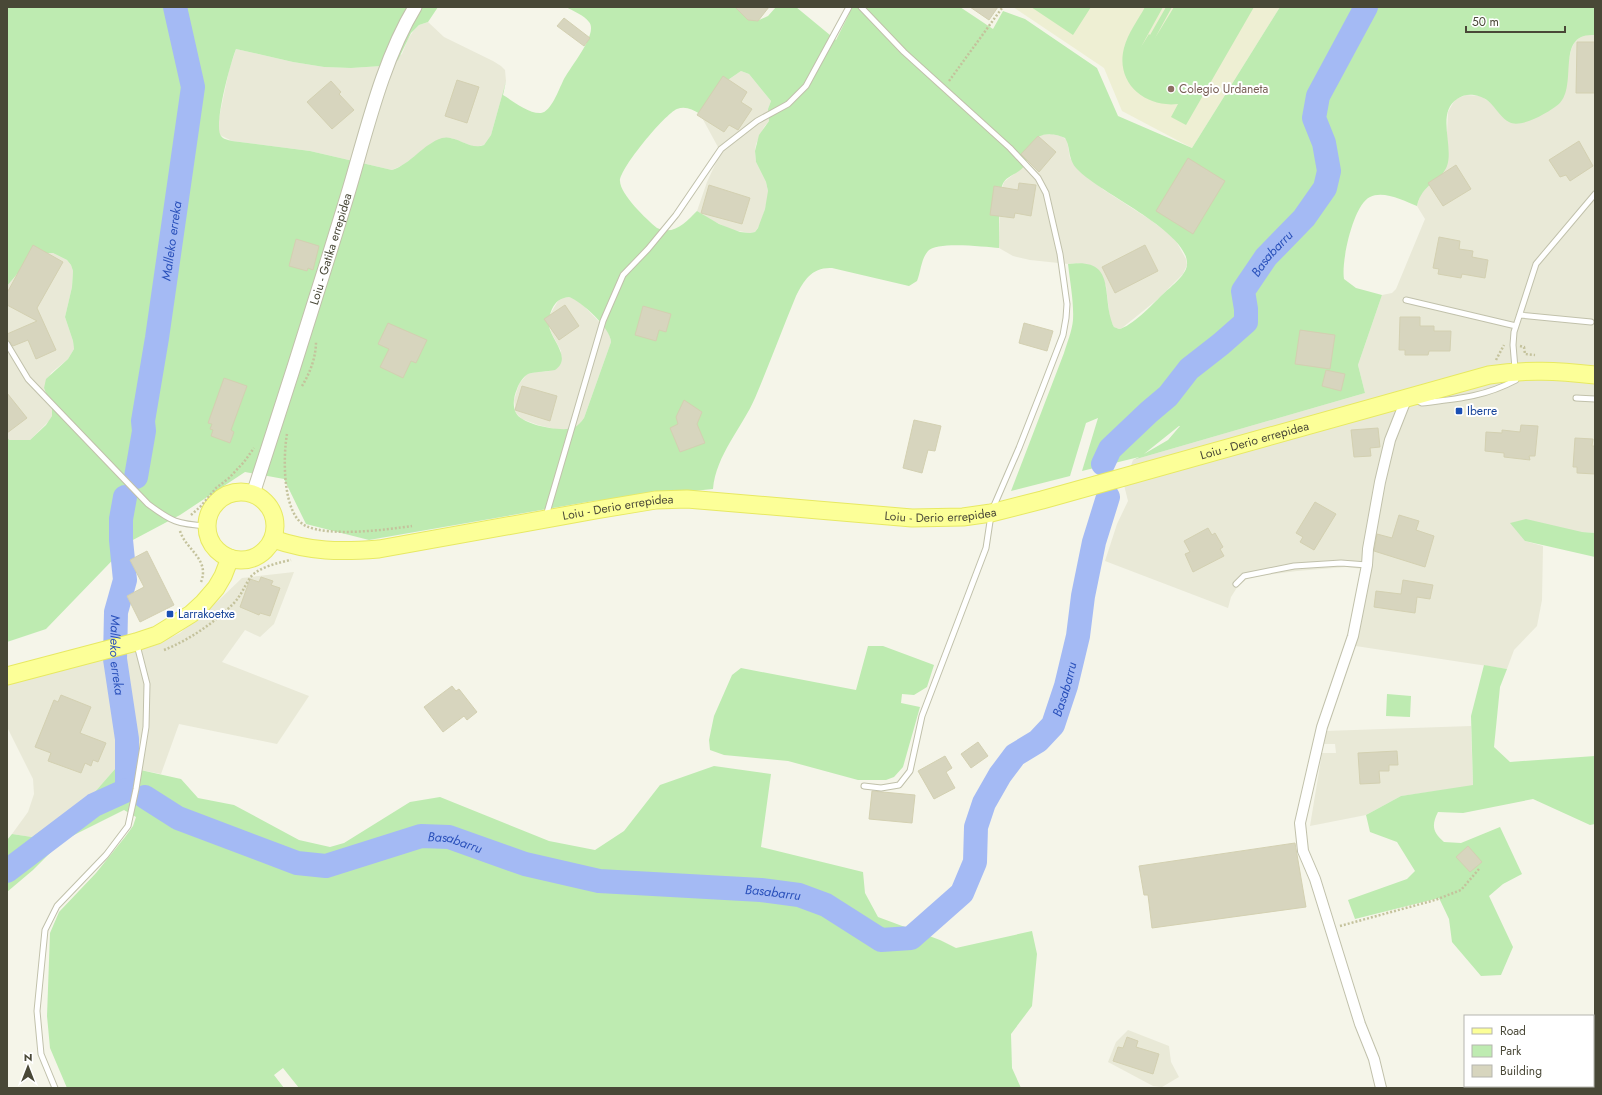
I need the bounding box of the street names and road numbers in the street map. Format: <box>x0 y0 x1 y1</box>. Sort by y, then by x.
street label: Loiu - Gatika errepidea <box>305 191 357 307</box>
street label: Loiu - Derio errepidea <box>1198 417 1311 464</box>
street label: Loiu - Derio errepidea <box>561 490 674 525</box>
street label: Loiu - Derio errepidea <box>884 503 999 527</box>

